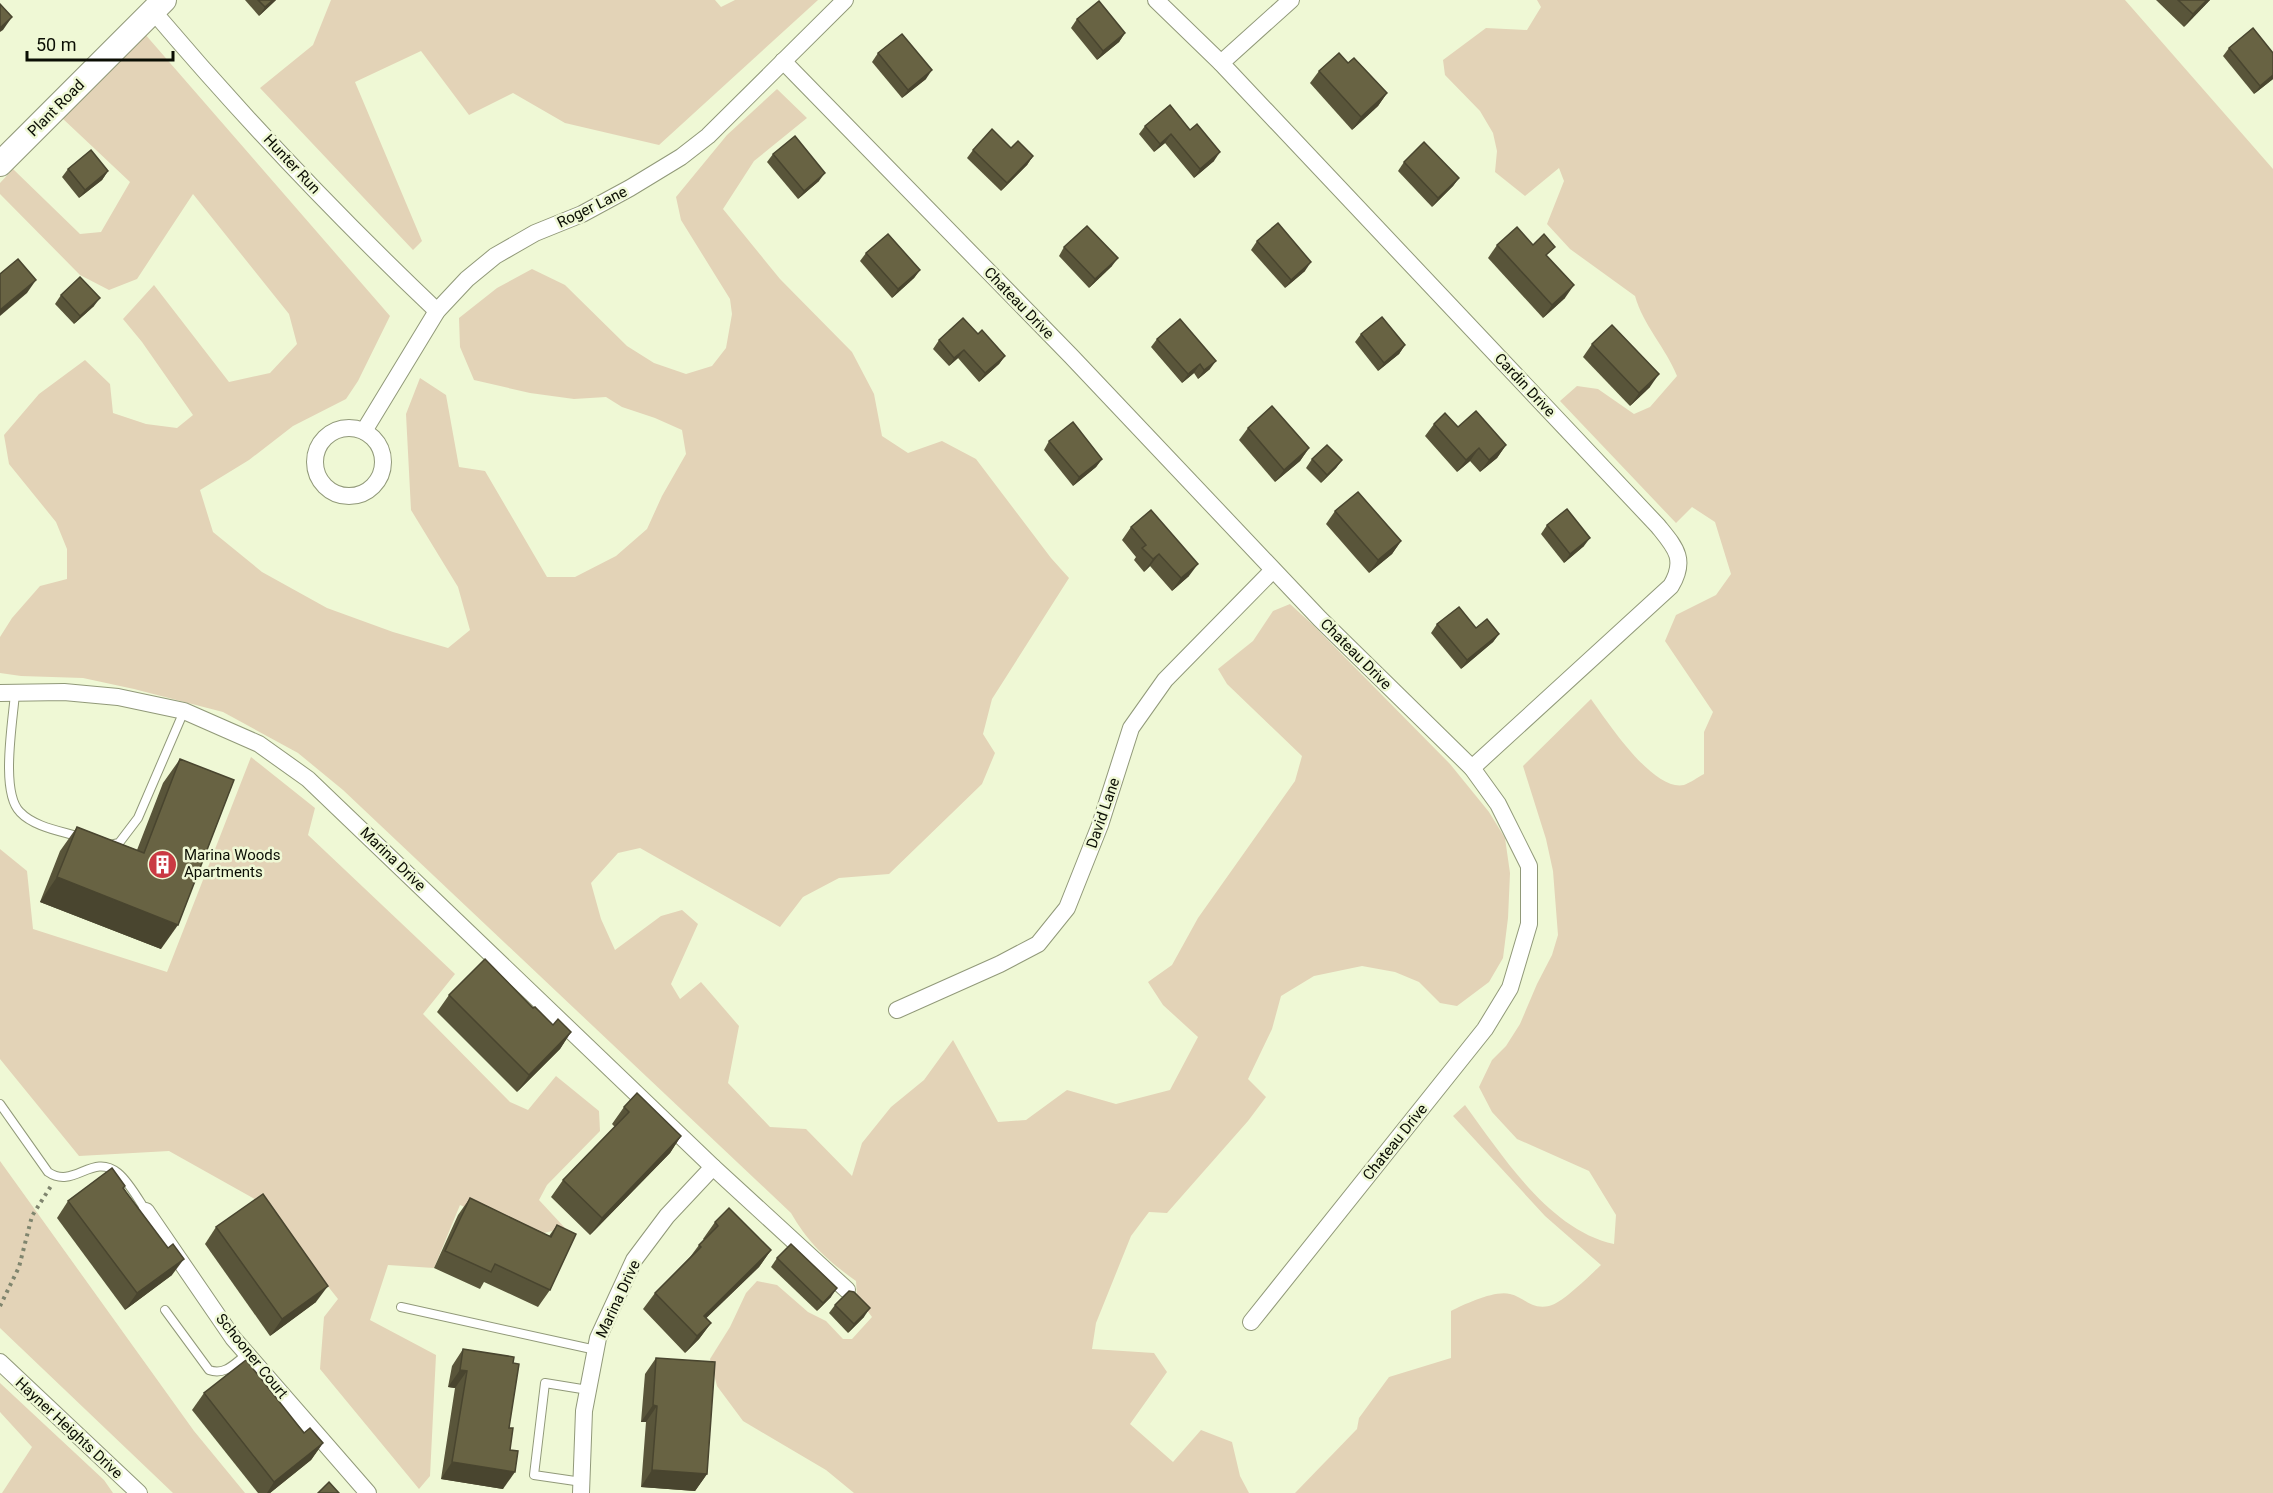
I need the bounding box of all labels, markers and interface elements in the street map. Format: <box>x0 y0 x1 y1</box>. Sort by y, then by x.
scale bar <box>27 24 172 62</box>
text: 50 m <box>36 34 76 55</box>
street label: Plant Road <box>24 76 88 140</box>
street label: Hunter Run <box>260 131 324 197</box>
street label: Roger Lane <box>554 182 630 232</box>
street label: Chateau Drive <box>980 263 1058 343</box>
street label: Cardin Drive <box>1491 349 1559 421</box>
street label: Chateau Drive <box>1317 615 1395 693</box>
street label: David Lane <box>1083 775 1123 851</box>
street label: Marina Drive <box>357 823 429 895</box>
place label: Marina Woods Apartments <box>184 846 281 881</box>
building icon: Marina Woods Apartments <box>147 848 179 880</box>
street label: Chateau Drive <box>1359 1100 1431 1184</box>
street label: Marina Drive <box>592 1257 644 1341</box>
street label: Schooner Court <box>212 1310 292 1402</box>
street label: Hayner Heights Drive <box>12 1374 126 1482</box>

